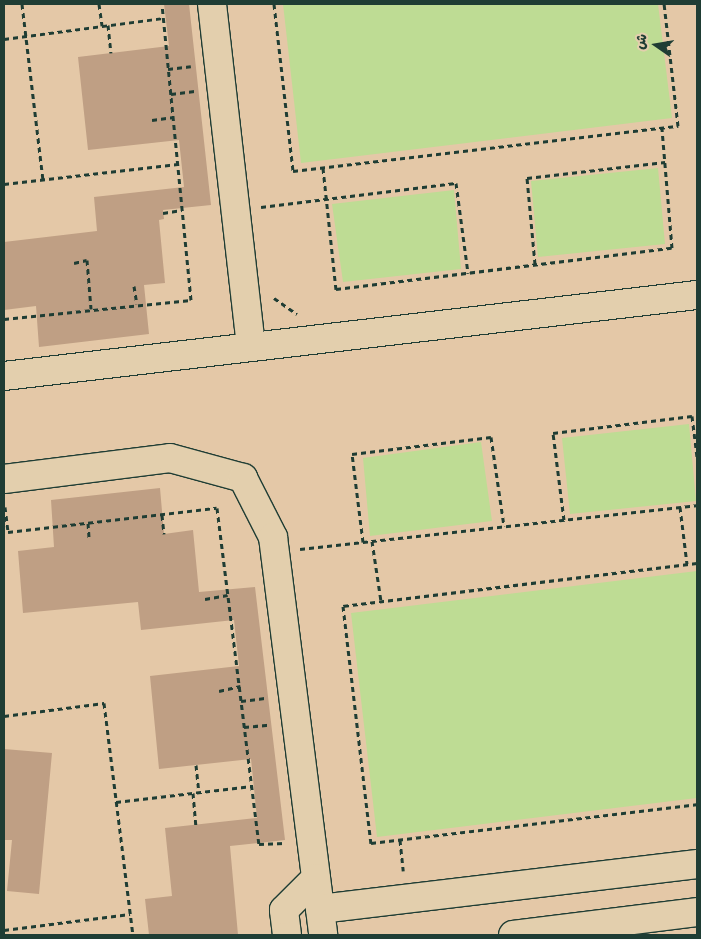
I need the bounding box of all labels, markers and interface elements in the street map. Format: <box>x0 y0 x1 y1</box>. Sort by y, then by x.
north arrow <box>631 20 681 70</box>
text: ش <box>629 32 654 52</box>

